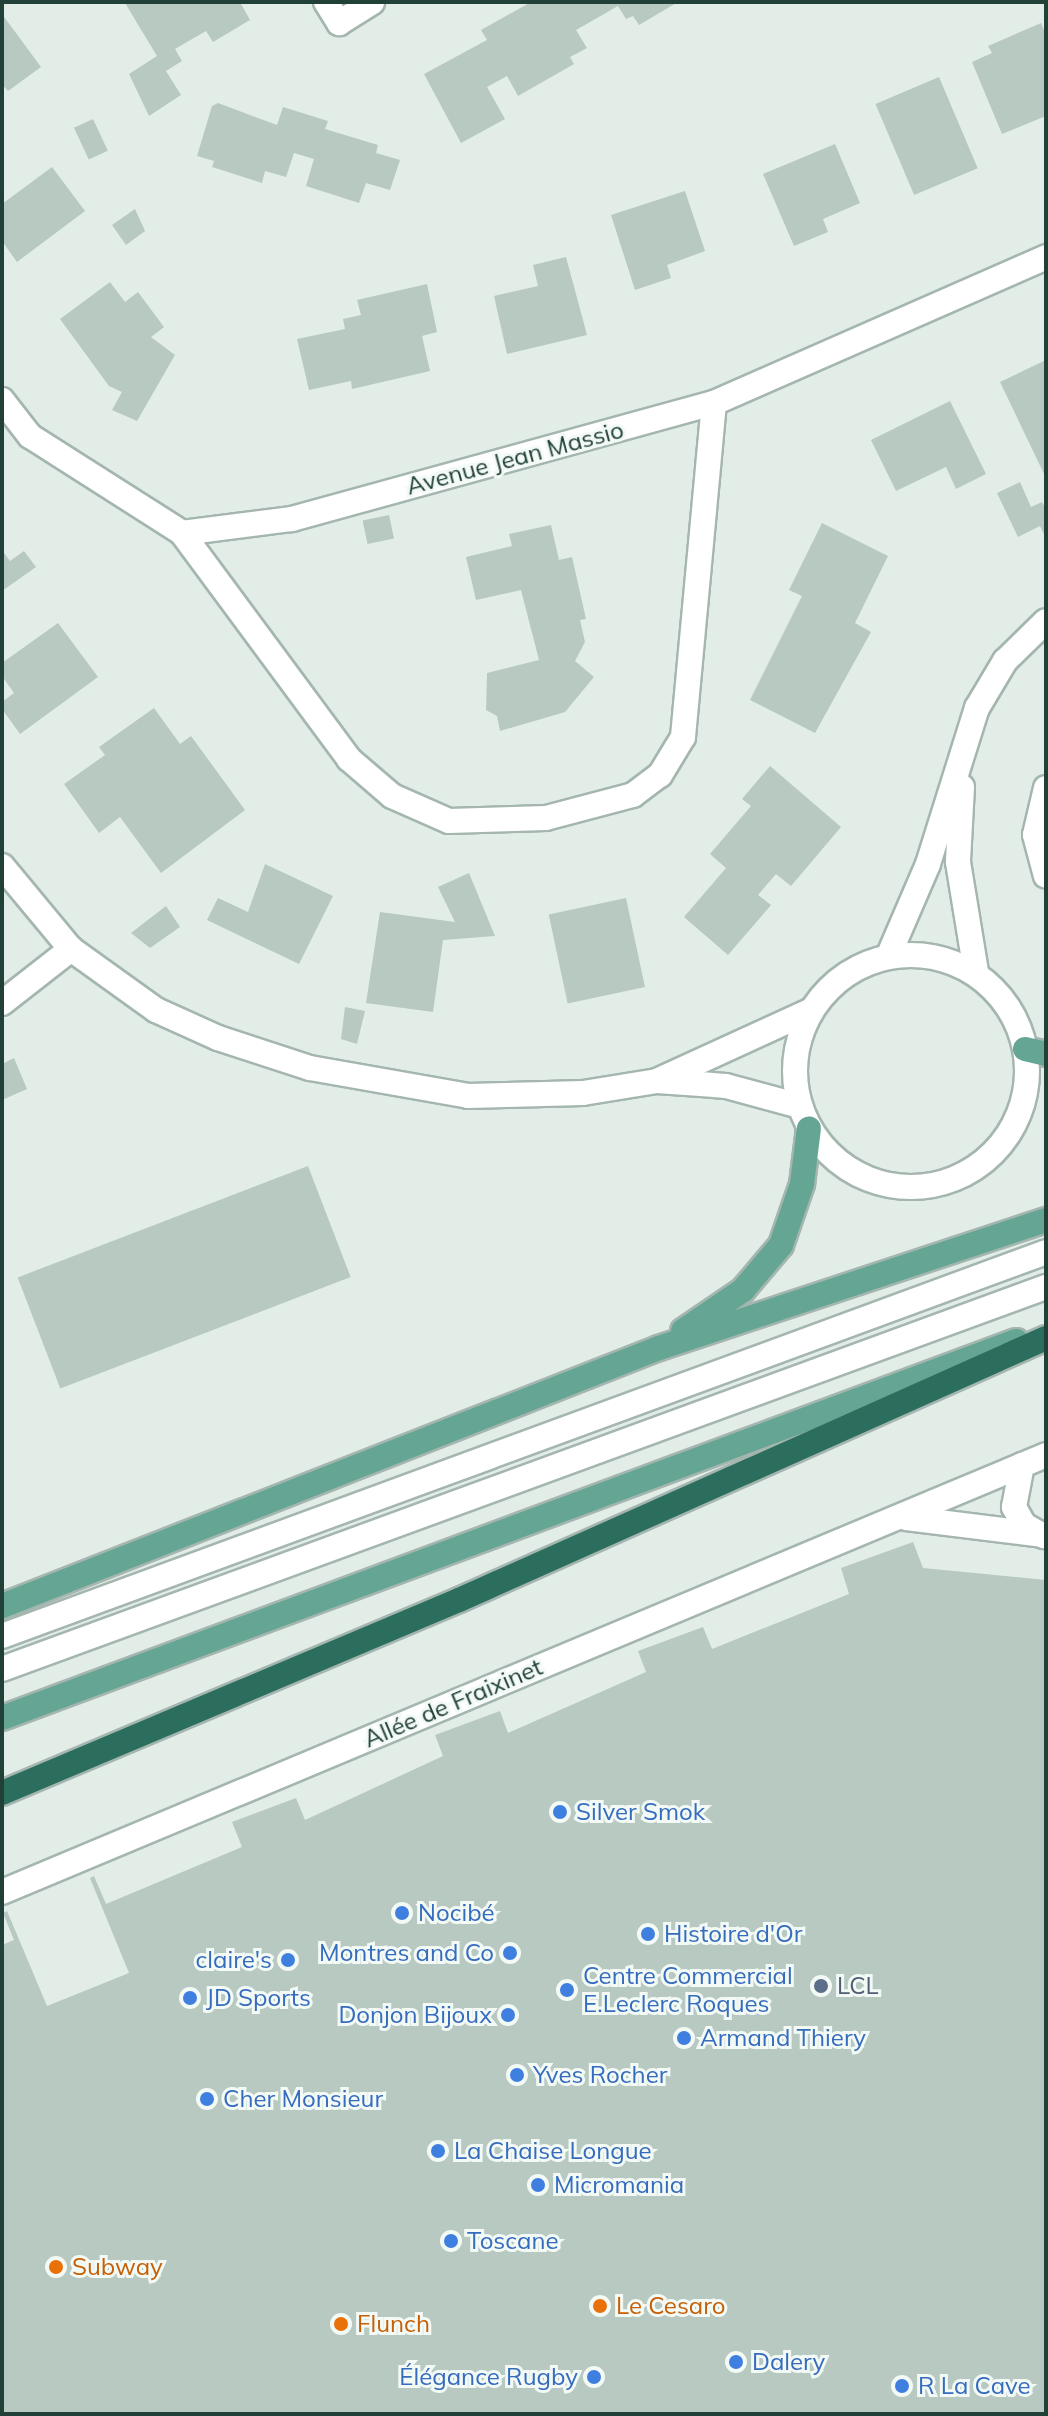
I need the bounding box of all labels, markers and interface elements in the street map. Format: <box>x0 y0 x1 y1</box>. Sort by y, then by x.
street label: Avenue Jean Massio <box>403 415 627 501</box>
street label: Allée de Fraixinet <box>359 1652 547 1754</box>
place label: Silver Smok <box>576 1798 705 1826</box>
marker: Silver Smok <box>551 1803 569 1821</box>
place label: Nocibé <box>418 1899 495 1927</box>
marker: Nocibé <box>393 1904 411 1922</box>
place label: Histoire d'Or <box>664 1920 802 1948</box>
marker: Histoire d'Or <box>639 1925 657 1943</box>
place label: Montres and Co <box>319 1939 494 1967</box>
marker: Montres and Co <box>501 1944 519 1962</box>
place label: claire's <box>195 1946 272 1974</box>
marker: claire's <box>279 1951 297 1969</box>
place label: Centre Commercial E.Leclerc Roques <box>583 1962 793 2018</box>
place label: LCL <box>837 1972 879 2000</box>
marker: LCL <box>812 1977 830 1995</box>
marker: Centre Commercial E.Leclerc Roques <box>558 1981 576 1999</box>
place label: JD Sports <box>206 1984 311 2012</box>
marker: JD Sports <box>181 1989 199 2007</box>
place label: Donjon Bijoux <box>338 2001 492 2029</box>
marker: Donjon Bijoux <box>499 2006 517 2024</box>
place label: Armand Thiery <box>700 2024 866 2052</box>
marker: Armand Thiery <box>675 2029 693 2047</box>
place label: Yves Rocher <box>533 2061 667 2089</box>
marker: Yves Rocher <box>508 2066 526 2084</box>
place label: Cher Monsieur <box>223 2085 383 2113</box>
marker: Cher Monsieur <box>198 2090 216 2108</box>
place label: La Chaise Longue <box>454 2137 652 2165</box>
marker: La Chaise Longue <box>429 2142 447 2160</box>
place label: Micromania <box>554 2171 684 2199</box>
marker: Micromania <box>529 2176 547 2194</box>
place label: Toscane <box>467 2227 559 2255</box>
marker: Toscane <box>442 2232 460 2250</box>
place label: Subway <box>72 2253 163 2281</box>
marker: Subway <box>47 2258 65 2276</box>
place label: Le Cesaro <box>616 2292 725 2320</box>
marker: Le Cesaro <box>591 2297 609 2315</box>
place label: Flunch <box>357 2310 430 2338</box>
marker: Flunch <box>332 2315 350 2333</box>
place label: Dalery <box>752 2348 825 2376</box>
marker: Dalery <box>727 2353 745 2371</box>
place label: Élégance Rugby <box>399 2363 578 2391</box>
marker: Élégance Rugby <box>585 2368 603 2386</box>
place label: R La Cave <box>918 2372 1031 2400</box>
marker: R La Cave <box>893 2377 911 2395</box>

